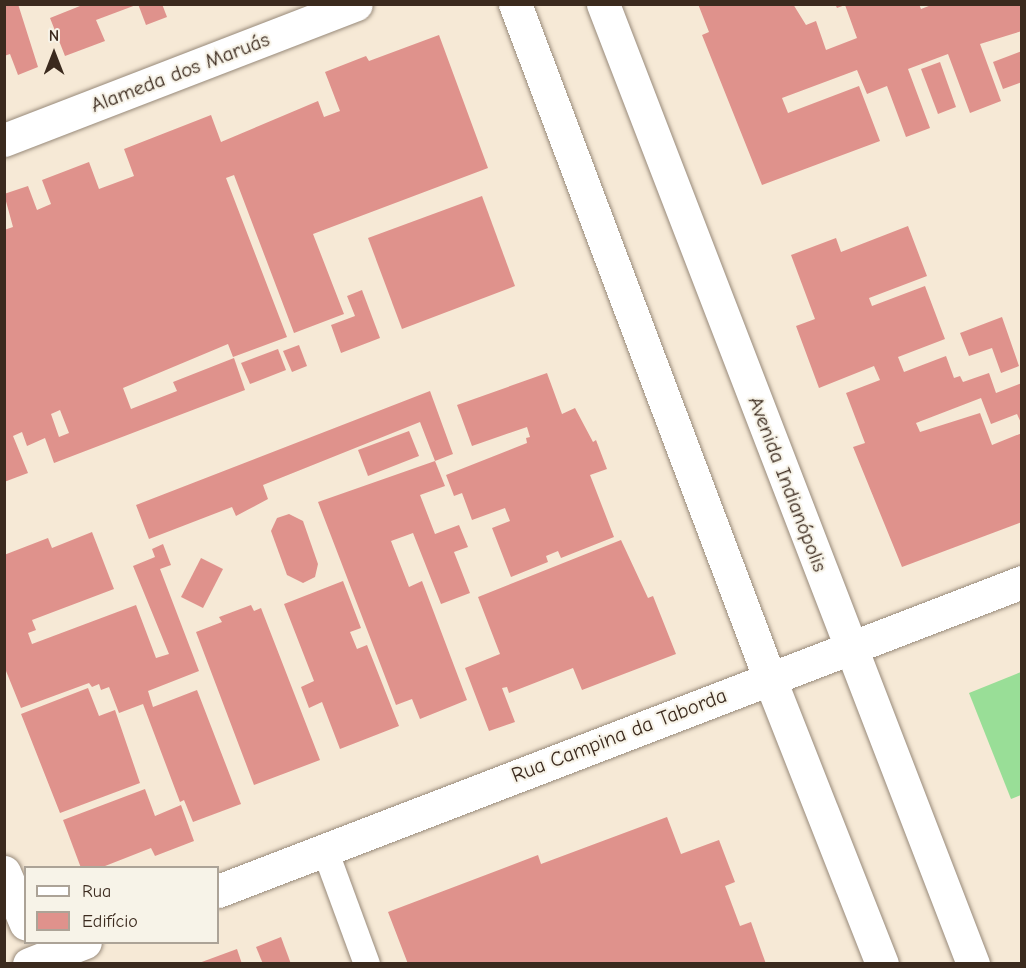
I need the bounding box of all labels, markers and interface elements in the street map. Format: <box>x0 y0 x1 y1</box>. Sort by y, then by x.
north arrow <box>24 24 84 84</box>
street label: Alameda dos Maruás <box>87 26 273 118</box>
text: N <box>49 27 59 45</box>
street label: Avenida Indianópolis <box>743 393 833 575</box>
street label: Rua Campina da Taborda <box>508 682 730 788</box>
legend <box>24 866 219 944</box>
text: Rua <box>82 881 111 902</box>
text: Edifício <box>82 911 138 932</box>

